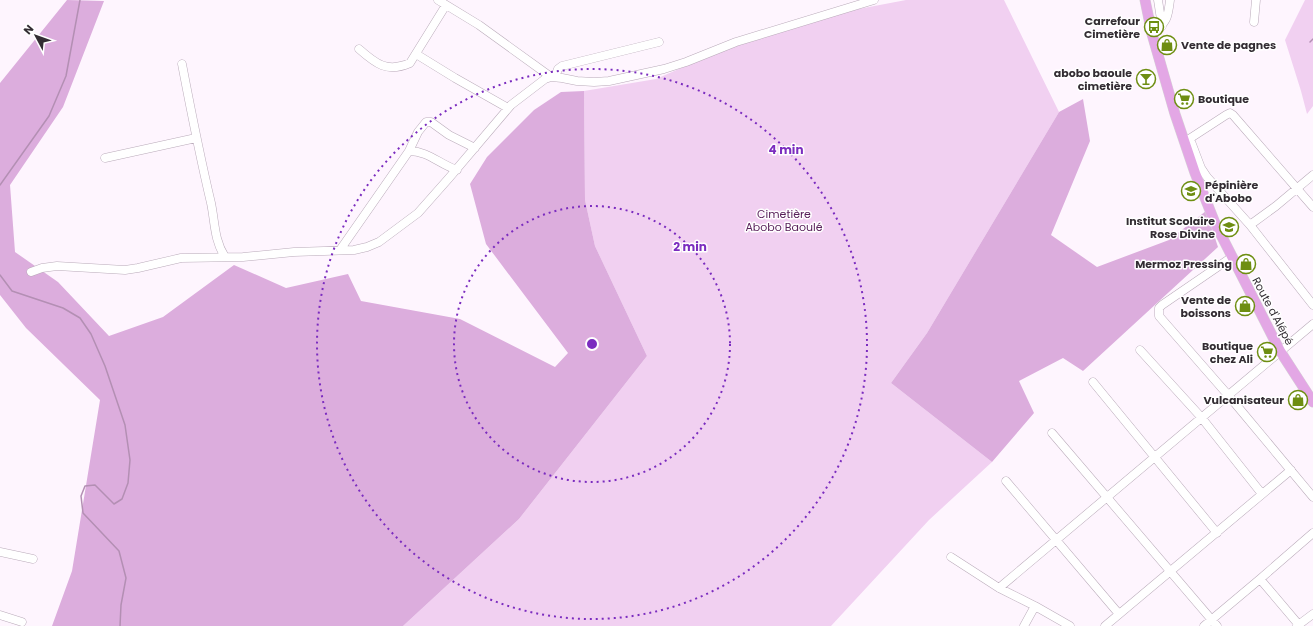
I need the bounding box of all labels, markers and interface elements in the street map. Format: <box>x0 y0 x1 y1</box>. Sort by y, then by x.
place label: Carrefour Cimetière <box>1084 13 1140 42</box>
north arrow <box>16 16 56 56</box>
bus stop icon: Carrefour Cimetière <box>1143 16 1165 38</box>
text: N <box>20 21 37 38</box>
shop icon: Vente de pagnes <box>1156 34 1178 56</box>
place label: Vente de pagnes <box>1181 37 1276 53</box>
place label: abobo baoule cimetière <box>1054 65 1132 94</box>
bar icon: abobo baoule cimetière <box>1135 68 1157 90</box>
supermarket icon: Boutique <box>1173 88 1195 110</box>
place label: Boutique <box>1198 91 1249 107</box>
text: 4 min <box>768 141 804 158</box>
place label: Pépinière d'Abobo <box>1205 177 1258 206</box>
school or university icon: Pépinière d'Abobo <box>1180 180 1202 202</box>
park label: Cimetière Abobo Baoulé <box>745 206 823 235</box>
place label: Institut Scolaire Rose Divine <box>1126 213 1215 242</box>
school or university icon: Institut Scolaire Rose Divine <box>1218 216 1240 238</box>
text: 2 min <box>673 238 707 255</box>
shop icon: Mermoz Pressing <box>1235 253 1257 275</box>
place label: Mermoz Pressing <box>1135 256 1232 272</box>
street label: Route d'Alépé <box>1248 274 1298 348</box>
place label: Vente de boissons <box>1180 292 1231 321</box>
shop icon: Vente de boissons <box>1234 295 1256 317</box>
centre of rings <box>585 337 599 351</box>
place label: Boutique chez Ali <box>1202 338 1253 367</box>
supermarket icon: Boutique chez Ali <box>1256 341 1278 363</box>
shop icon: Vulcanisateur <box>1287 389 1309 411</box>
place label: Vulcanisateur <box>1204 392 1284 408</box>

